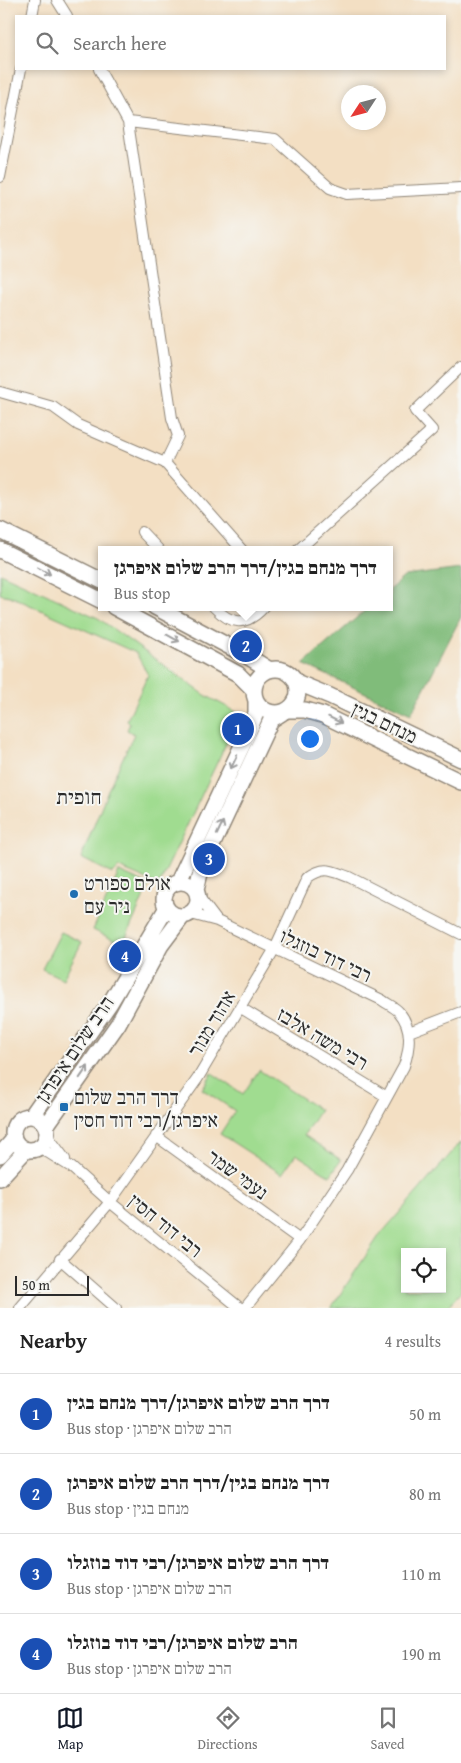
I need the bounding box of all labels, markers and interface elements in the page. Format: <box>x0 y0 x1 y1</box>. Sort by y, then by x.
search box <box>15 15 446 70</box>
icon: search <box>33 29 61 57</box>
text: Search here <box>73 29 167 57</box>
north arrow <box>341 85 386 130</box>
popup <box>98 546 393 611</box>
text: דרך מנחם בגין/דרך הרב שלום איפרגן <box>114 553 377 581</box>
one-way arrow <box>36 567 51 576</box>
text: Bus stop <box>114 581 171 605</box>
pin: 2 <box>230 627 262 665</box>
one-way arrow <box>165 633 180 643</box>
street label: מנחם בגין <box>347 694 423 750</box>
pin: 1 <box>222 710 254 748</box>
one-way arrow <box>327 716 342 725</box>
your location <box>297 726 323 752</box>
one-way arrow <box>229 755 239 770</box>
district label: חופית <box>56 781 102 812</box>
one-way arrow <box>216 821 226 836</box>
pin: 3 <box>193 840 225 878</box>
place label: אולם ספורט ניר עם <box>84 868 171 920</box>
marker: אולם ספורט ניר עם <box>68 888 80 900</box>
street label: רבי דוד בוזגלו <box>275 921 377 989</box>
pin: 4 <box>109 937 141 975</box>
street label: אהוד מנור <box>180 984 242 1062</box>
street label: הרב שלום איפרגן <box>27 990 121 1108</box>
street label: רבי משה אלבז <box>272 999 374 1077</box>
one-way arrow <box>79 1065 89 1079</box>
place label: דרך הרב שלום איפרגן/רבי דוד חסין <box>74 1082 218 1134</box>
marker: דרך הרב שלום איפרגן/רבי דוד חסין <box>58 1101 70 1113</box>
street label: נעמי שמר <box>201 1142 275 1206</box>
street label: רבי דוד חסין <box>123 1186 209 1264</box>
map controls <box>401 1248 446 1293</box>
button: locate <box>401 1248 446 1293</box>
scale bar <box>15 1273 89 1296</box>
text: 50 m <box>22 1275 50 1295</box>
text: Nearby <box>20 1325 87 1356</box>
text: 4 results <box>384 1329 441 1353</box>
text: דרך הרב שלום איפרגן/דרך מנחם בגין <box>67 1388 330 1416</box>
text: 1 <box>32 1402 40 1426</box>
text: 50 m <box>409 1402 441 1426</box>
text: Bus stop · הרב שלום איפרגן <box>67 1416 232 1440</box>
text: דרך מנחם בגין/דרך הרב שלום איפרגן <box>67 1468 330 1496</box>
text: 2 <box>32 1482 40 1506</box>
text: 80 m <box>409 1482 441 1506</box>
text: Bus stop · מנחם בגין <box>67 1496 189 1520</box>
text: דרך הרב שלום איפרגן/רבי דוד בוזגלו <box>67 1548 329 1576</box>
text: 3 <box>32 1562 40 1586</box>
text: 110 m <box>401 1562 441 1586</box>
text: Bus stop · הרב שלום איפרגן <box>67 1576 232 1600</box>
text: הרב שלום איפרגן/רבי דוד בוזגלו <box>67 1628 298 1656</box>
text: 4 <box>32 1642 40 1666</box>
text: 190 m <box>401 1642 441 1666</box>
text: Bus stop · הרב שלום איפרגן <box>67 1656 232 1680</box>
tab: Map <box>56 1704 84 1754</box>
tab: Directions <box>197 1704 258 1754</box>
tab: Saved <box>371 1704 405 1754</box>

